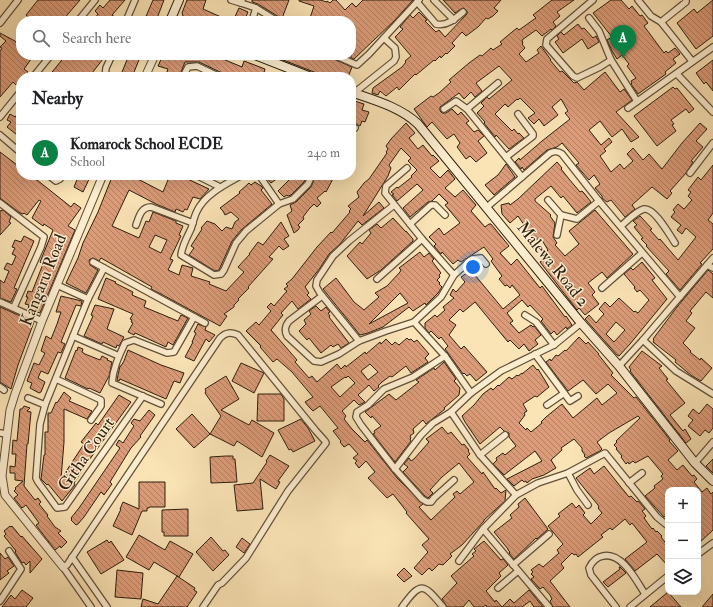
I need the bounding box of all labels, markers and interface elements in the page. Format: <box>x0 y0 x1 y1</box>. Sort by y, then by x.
search box <box>16 16 356 60</box>
pin: A <box>610 25 636 58</box>
icon: search <box>30 27 52 49</box>
text: Search here <box>62 29 131 48</box>
text: Nearby <box>32 88 83 109</box>
text: Komarock School ECDE <box>70 135 223 154</box>
text: A <box>41 145 49 161</box>
text: 240 m <box>307 145 340 161</box>
text: School <box>70 154 105 170</box>
street label: Malewa Road 2 <box>512 217 594 311</box>
street label: Kangaru Road <box>15 230 71 329</box>
your location <box>463 257 483 277</box>
street label: Githa Court <box>53 413 119 495</box>
map controls <box>665 487 701 595</box>
button: + <box>665 487 701 523</box>
button: − <box>665 523 701 559</box>
button: layers <box>665 559 701 595</box>

